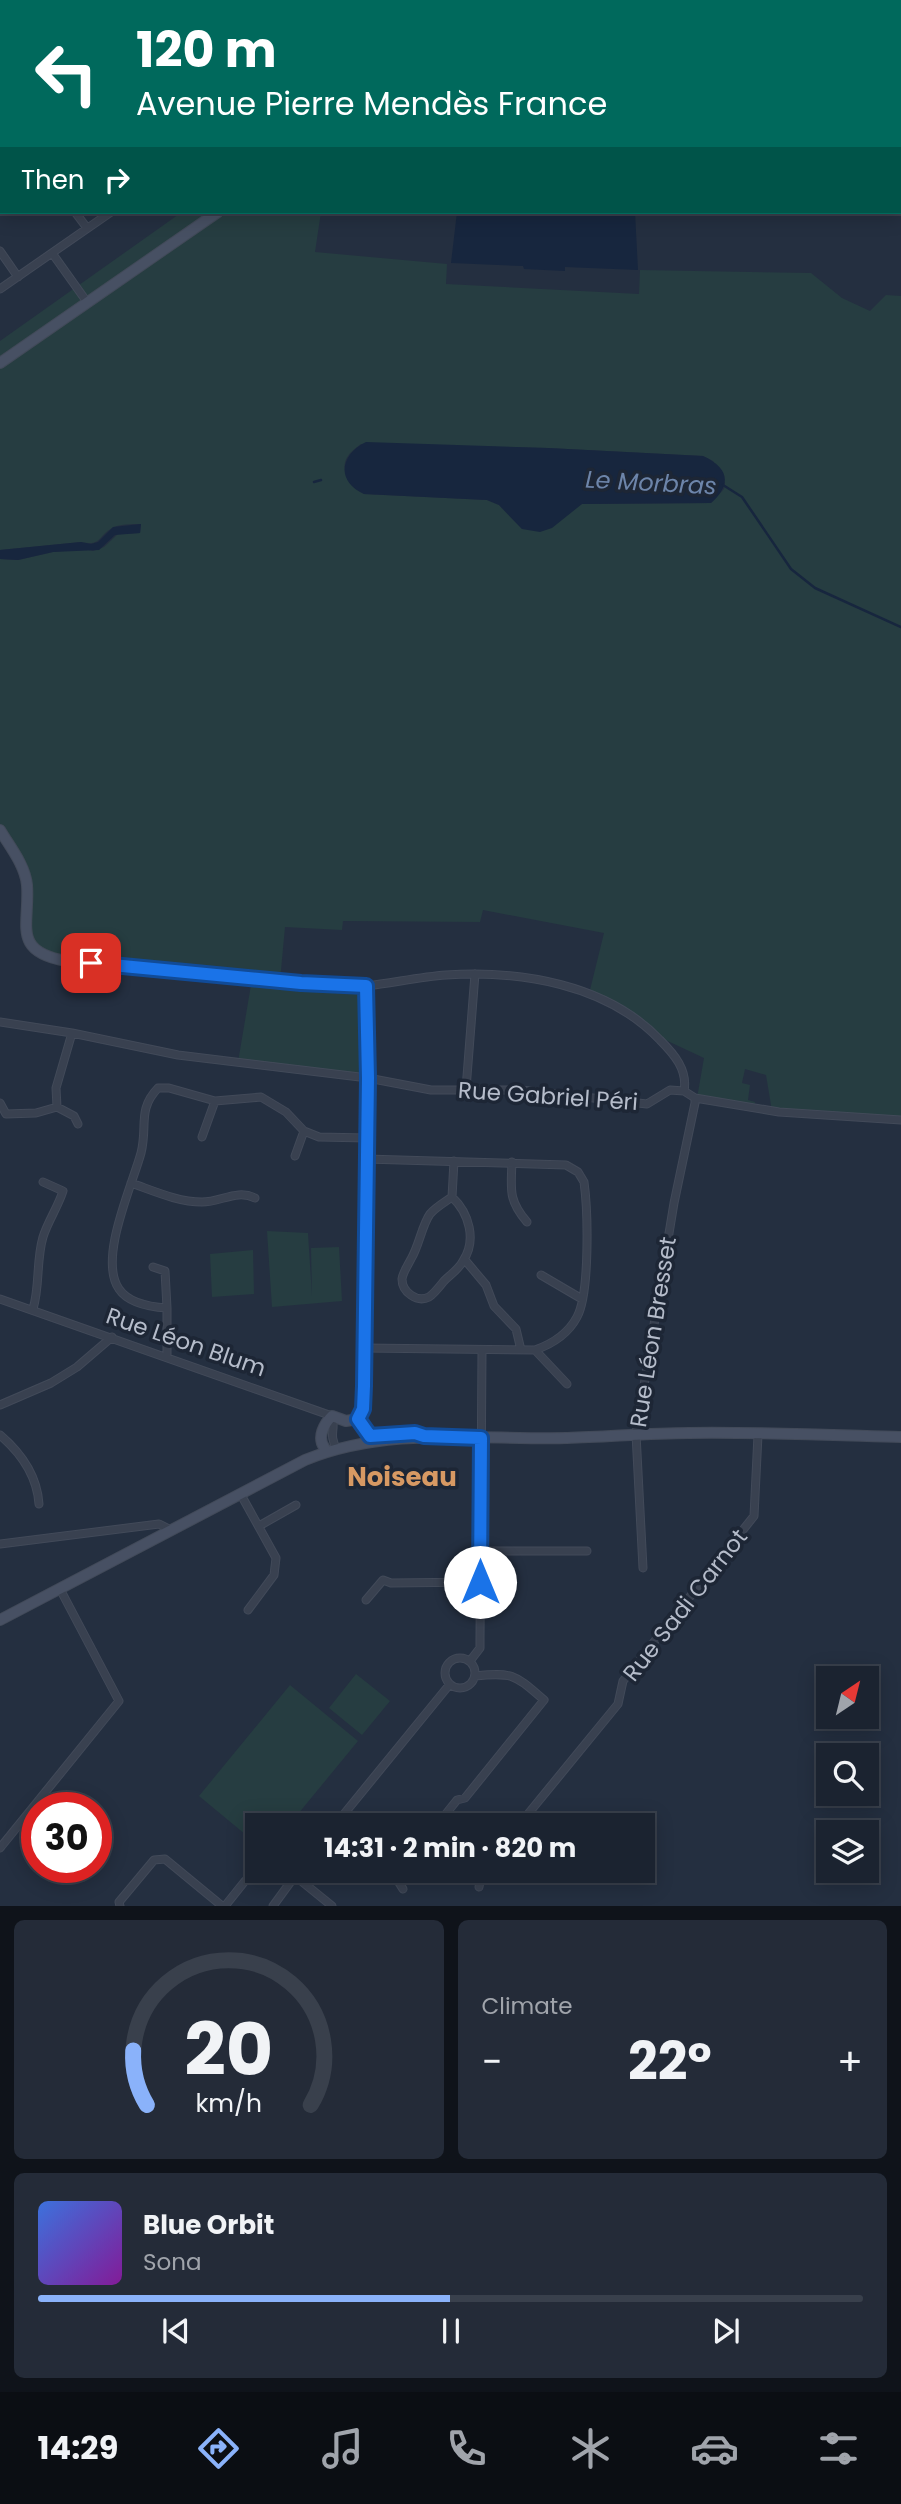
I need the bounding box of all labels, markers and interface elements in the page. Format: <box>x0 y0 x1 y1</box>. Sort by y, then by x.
text: 120 m <box>136 16 277 84</box>
icon: left <box>21 28 112 119</box>
text: Avenue Pierre Mendès France <box>136 81 607 126</box>
icon: right <box>98 161 136 199</box>
text: Then <box>21 162 84 198</box>
water label: Le Morbras <box>585 463 717 502</box>
pin <box>61 933 121 993</box>
icon: arrive <box>72 944 110 982</box>
street label: Rue Gabriel Péri <box>457 1074 639 1118</box>
street label: Rue Léon Bresset <box>622 1234 684 1430</box>
street label: Rue Léon Blum <box>102 1300 270 1384</box>
district label: Noiseau <box>347 1459 457 1495</box>
street label: Rue Sadi Carnot <box>615 1522 755 1688</box>
position arrow <box>443 1545 517 1619</box>
north arrow <box>816 1666 878 1729</box>
map controls <box>816 1666 879 1883</box>
button: search <box>816 1743 879 1806</box>
speed limit sign: 30 <box>21 1792 112 1883</box>
button: layers <box>816 1820 879 1883</box>
text: 14:31 · 2 min · 820 m <box>324 1830 576 1866</box>
text: Climate <box>482 1990 572 2022</box>
text: 20 <box>184 2000 273 2101</box>
text: 22° <box>628 2025 711 2098</box>
text: − <box>482 2035 502 2088</box>
text: + <box>837 2035 863 2088</box>
text: km/h <box>195 2086 262 2121</box>
text: Blue Orbit <box>143 2207 274 2243</box>
text: Sona <box>143 2246 202 2278</box>
icon: previous <box>157 2312 195 2350</box>
icon: pause <box>432 2312 470 2350</box>
icon: next <box>707 2312 745 2350</box>
icon: directions <box>194 2424 243 2473</box>
icon: music <box>318 2424 367 2473</box>
icon: phone <box>442 2424 491 2473</box>
icon: climate <box>566 2424 615 2473</box>
icon: car <box>690 2424 739 2473</box>
icon: filters <box>814 2424 863 2473</box>
text: 14:29 <box>38 2425 118 2470</box>

